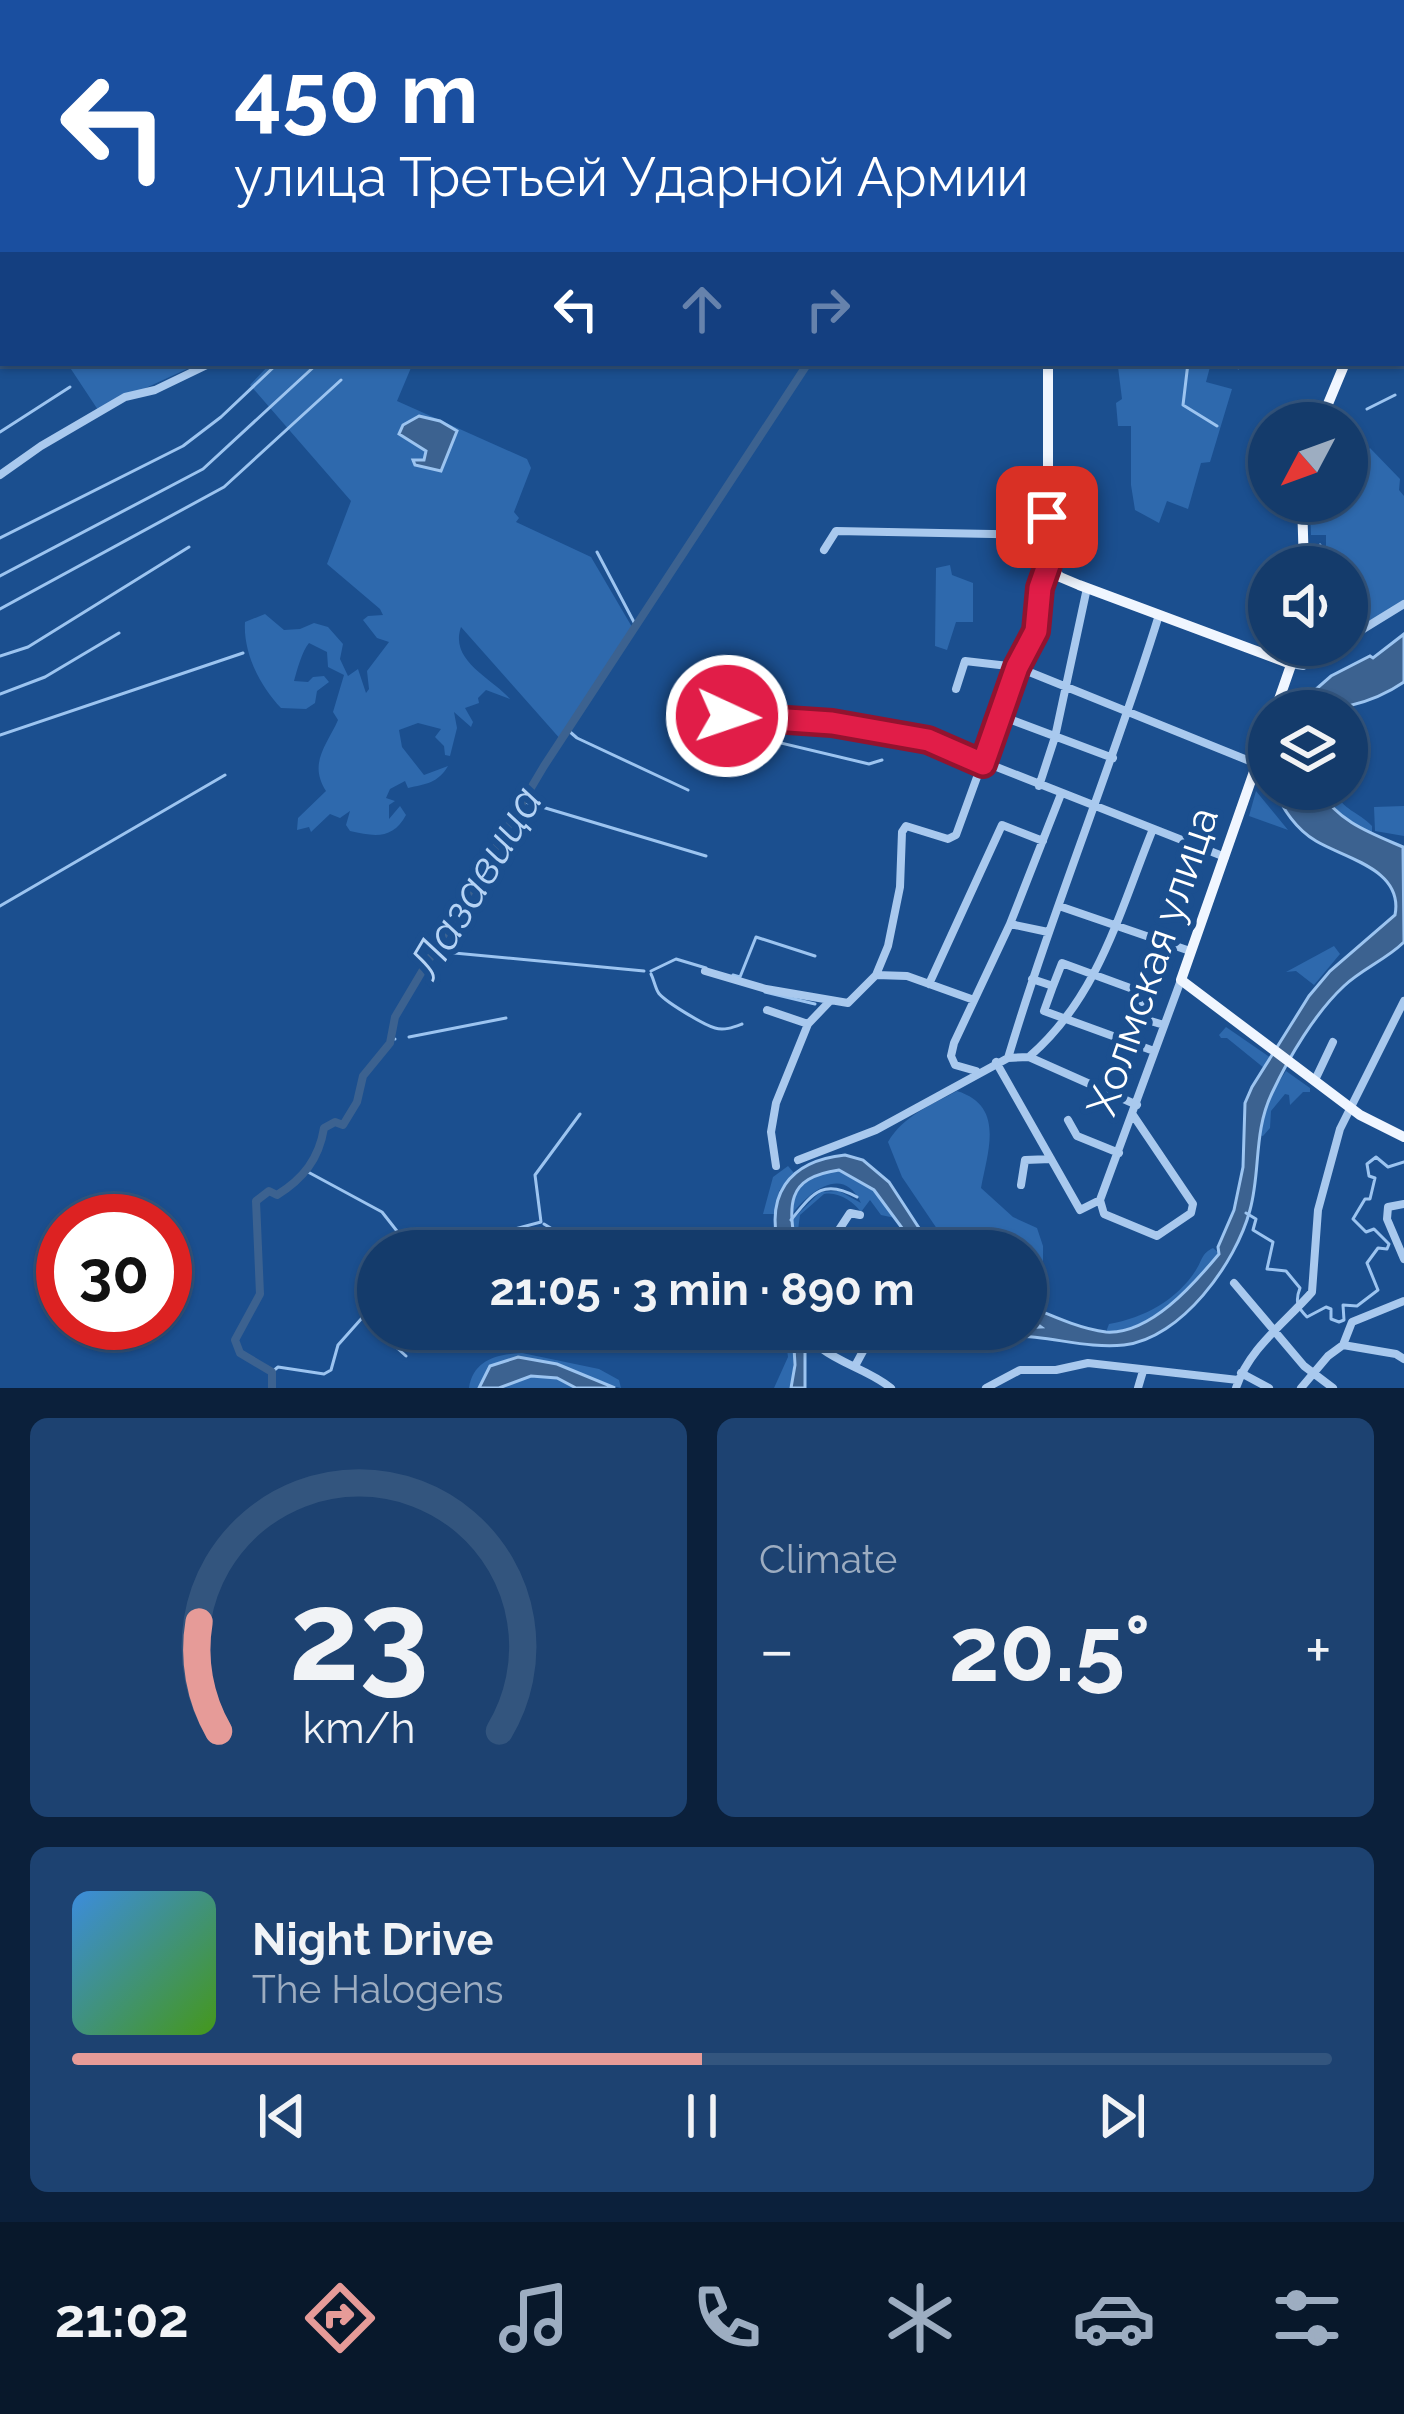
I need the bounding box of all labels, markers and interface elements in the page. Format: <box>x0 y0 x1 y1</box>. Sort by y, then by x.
text: 450 m <box>234 44 478 143</box>
icon: left <box>36 48 192 204</box>
text: улица Третьей Ударной Армии <box>234 145 1029 209</box>
icon: left <box>543 276 609 342</box>
icon: ahead <box>669 276 735 342</box>
icon: right <box>795 276 861 342</box>
north arrow <box>1248 402 1368 522</box>
map controls <box>1248 402 1368 810</box>
pin <box>996 466 1098 568</box>
icon: arrive <box>1014 484 1080 550</box>
button: sound <box>1248 546 1368 666</box>
position arrow <box>664 653 790 779</box>
button: layers <box>1248 690 1368 810</box>
water label: Лазавица <box>397 777 553 988</box>
street label: Холмская улица <box>1077 801 1228 1122</box>
speed limit sign: 30 <box>36 1194 192 1350</box>
text: 21:05 · 3 min · 890 m <box>489 1263 915 1316</box>
text: Climate <box>759 1536 897 1582</box>
text: 23 <box>288 1563 429 1709</box>
text: 20.5° <box>949 1596 1150 1702</box>
text: − <box>759 1611 795 1688</box>
text: + <box>1305 1611 1332 1688</box>
text: km/h <box>302 1702 415 1752</box>
text: Night Drive <box>252 1913 493 1966</box>
text: The Halogens <box>252 1966 504 2012</box>
icon: previous <box>249 2083 315 2149</box>
icon: pause <box>669 2083 735 2149</box>
icon: next <box>1089 2083 1155 2149</box>
icon: directions <box>298 2276 382 2360</box>
icon: music <box>492 2276 576 2360</box>
icon: phone <box>685 2276 769 2360</box>
icon: climate <box>878 2276 962 2360</box>
icon: car <box>1072 2276 1156 2360</box>
icon: filters <box>1265 2276 1349 2360</box>
text: 21:02 <box>55 2286 189 2350</box>

